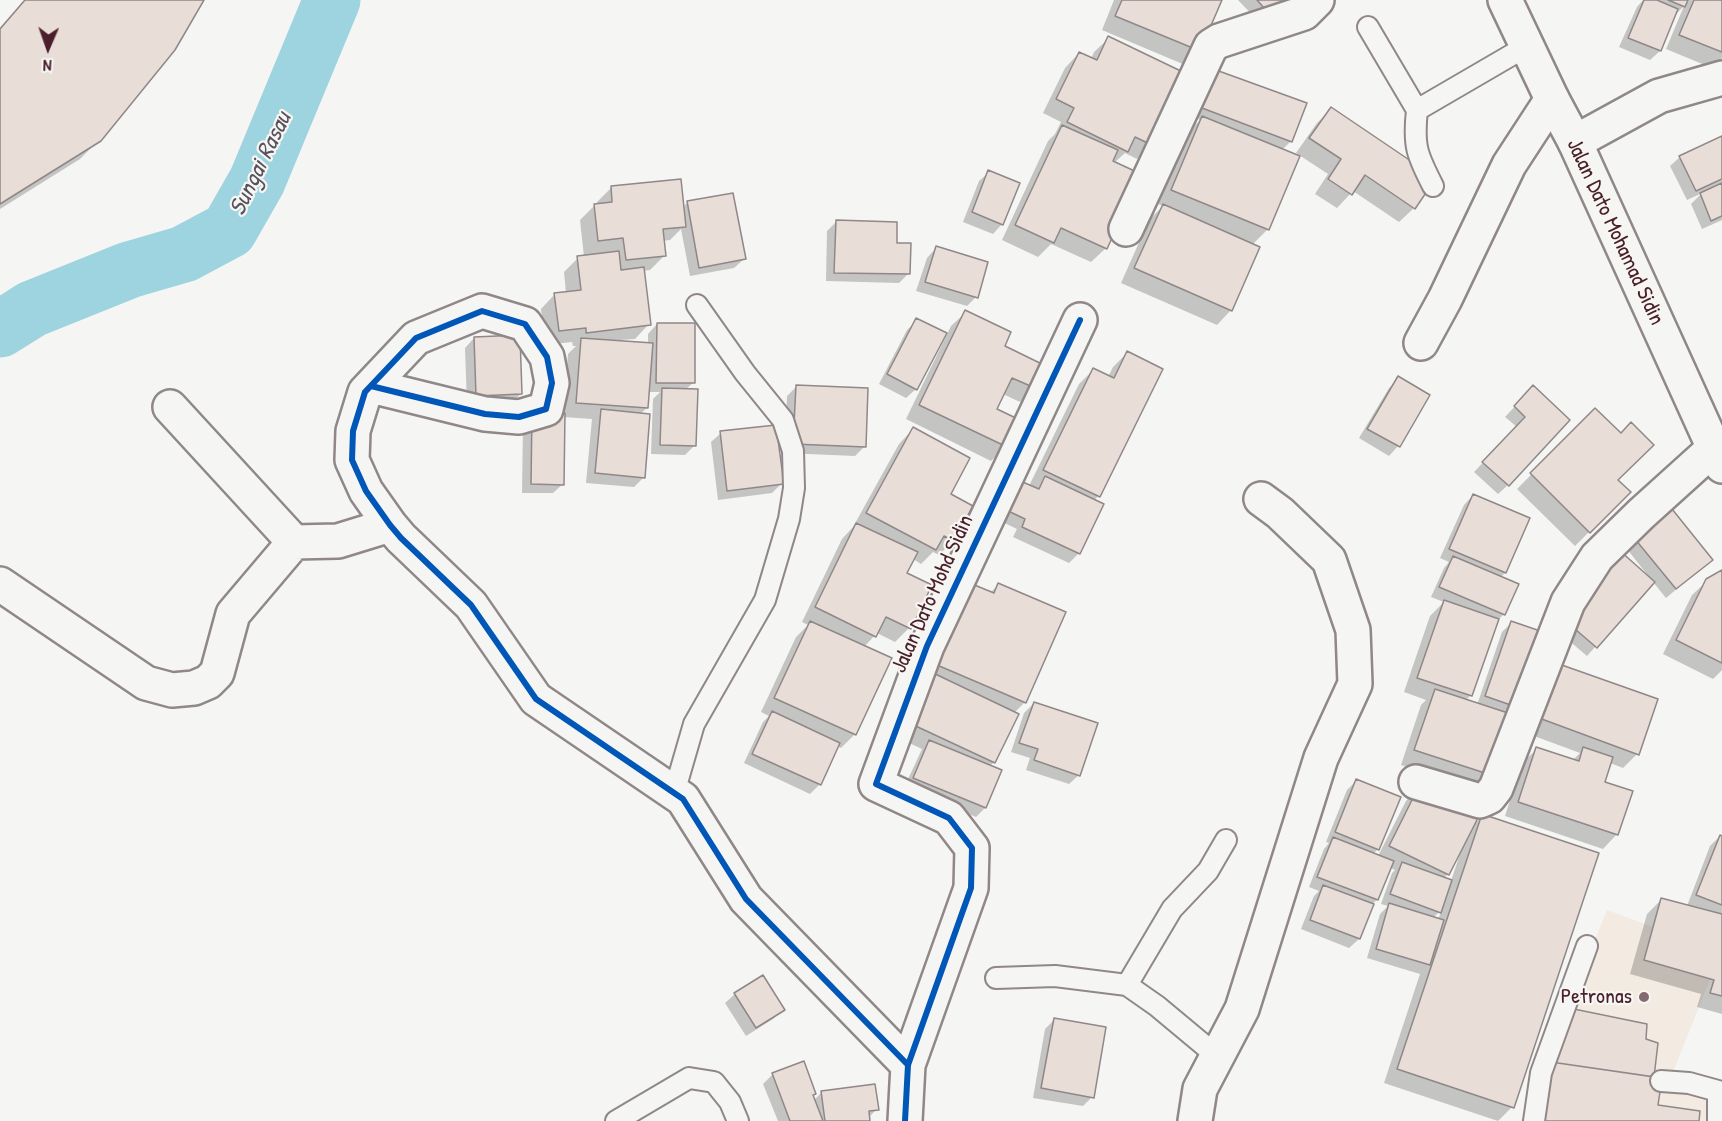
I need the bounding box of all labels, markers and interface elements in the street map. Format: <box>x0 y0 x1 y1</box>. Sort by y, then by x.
north arrow <box>18 18 78 78</box>
text: N <box>43 55 52 77</box>
water label: Sungai Rasau <box>224 108 298 220</box>
street label: Jalan Dato Mohamad Sidin <box>1560 135 1670 329</box>
street label: Jalan Dato Mohd Sidin <box>886 511 980 677</box>
place label: Petronas <box>1561 984 1632 1010</box>
marker: Petronas <box>1637 990 1651 1004</box>

